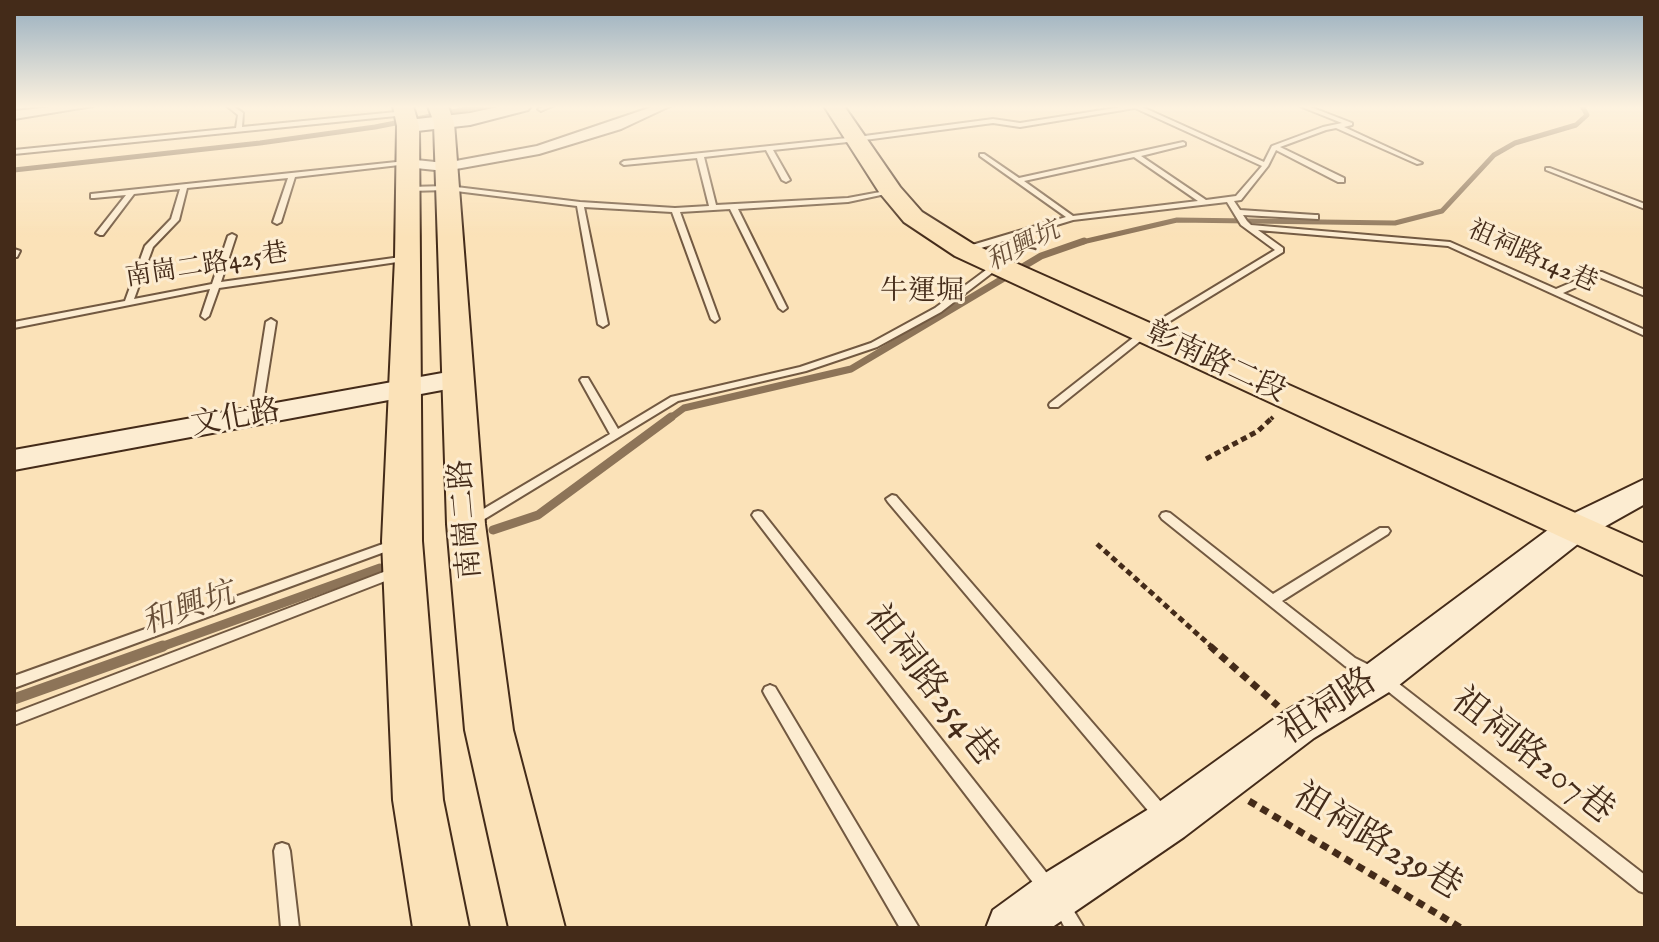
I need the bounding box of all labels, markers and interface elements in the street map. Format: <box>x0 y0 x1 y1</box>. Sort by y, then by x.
water label: 和興坑 <box>982 216 1066 280</box>
street label: 祖祠路142巷 <box>1462 216 1602 300</box>
street label: 南崗二路425巷 <box>123 239 291 295</box>
district label: 牛運堀 <box>880 276 964 310</box>
street label: 彰南路二段 <box>1139 316 1291 412</box>
street label: 文化路 <box>189 394 283 446</box>
street label: 南崗二路 <box>445 458 491 580</box>
water label: 和興坑 <box>137 577 241 645</box>
street label: 祖祠路254巷 <box>853 598 1005 776</box>
street label: 祖祠路 <box>1272 661 1386 757</box>
street label: 祖祠路207巷 <box>1441 681 1621 835</box>
street label: 祖祠路239巷 <box>1283 777 1469 911</box>

